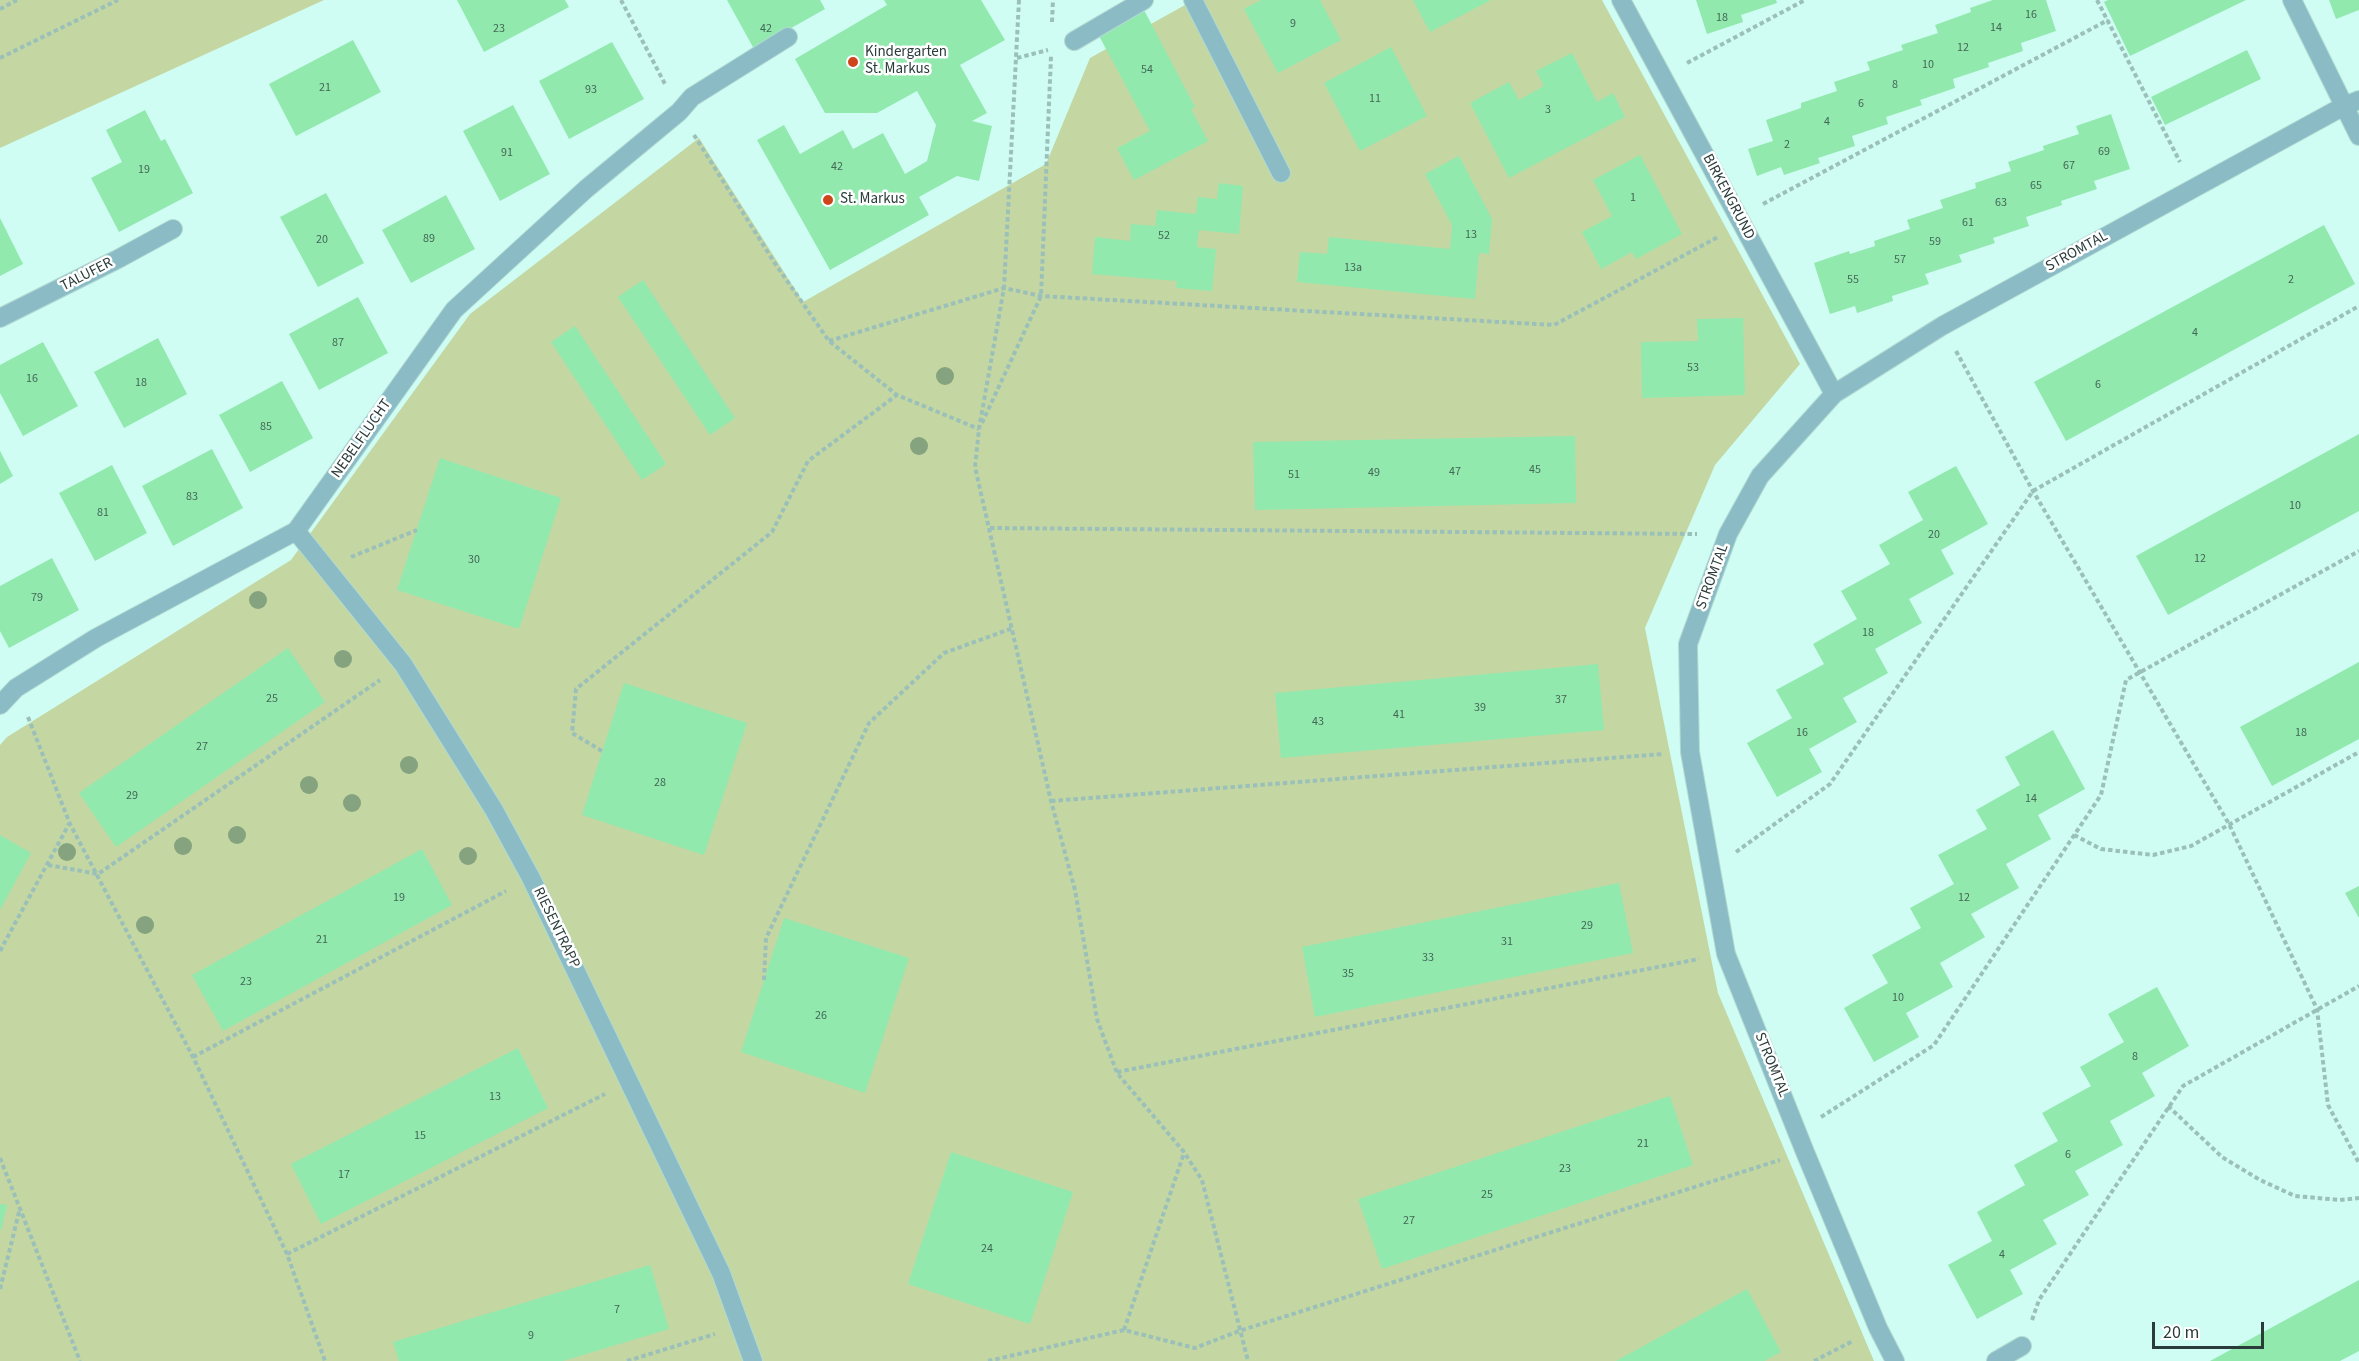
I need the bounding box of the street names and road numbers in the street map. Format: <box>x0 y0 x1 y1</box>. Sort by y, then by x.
street label: BIRKENGRUND <box>1698 151 1758 243</box>
street label: STROMTAL <box>2043 228 2111 276</box>
street label: TALUFER <box>58 254 116 296</box>
street label: NEBELFLUCHT <box>328 396 396 482</box>
street label: STROMTAL <box>1693 542 1733 612</box>
street label: RIESENTRAPP <box>529 885 583 971</box>
street label: STROMTAL <box>1750 1030 1792 1100</box>

